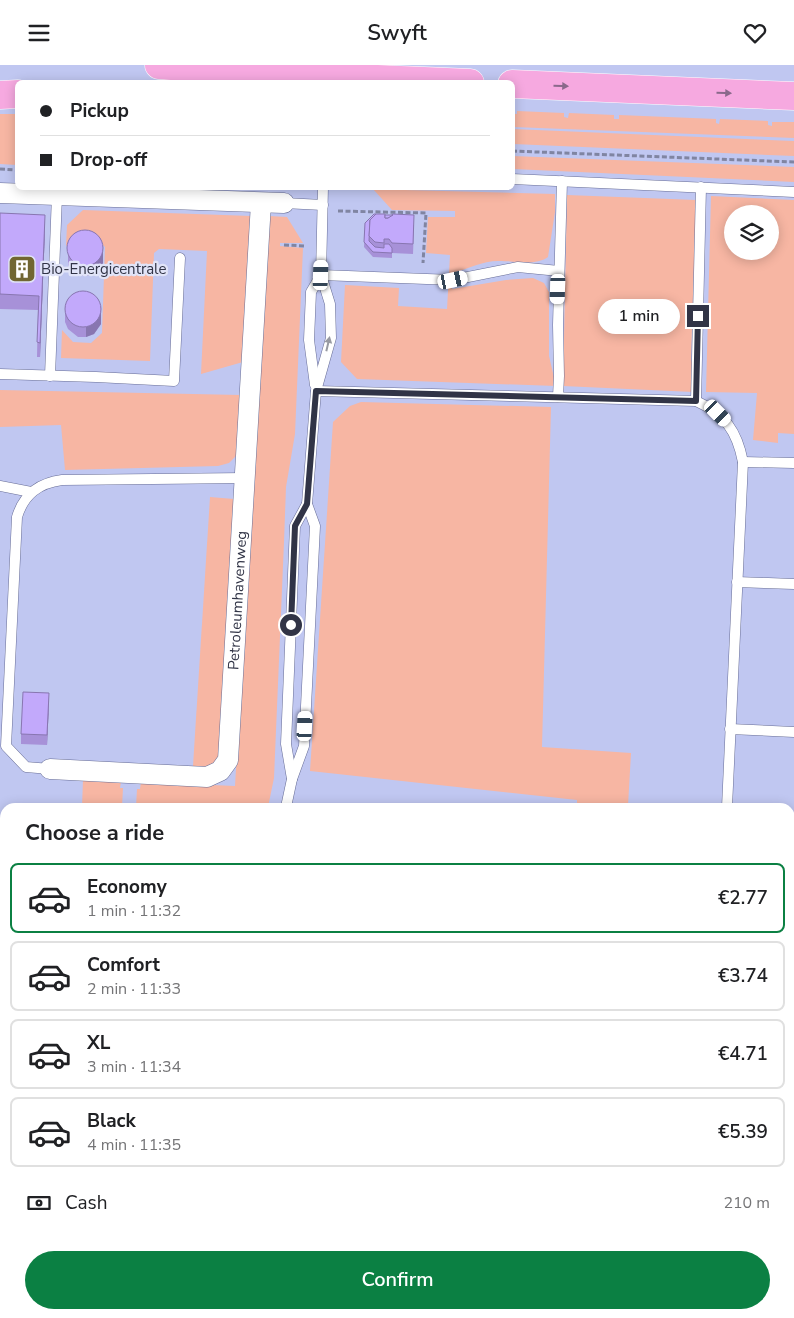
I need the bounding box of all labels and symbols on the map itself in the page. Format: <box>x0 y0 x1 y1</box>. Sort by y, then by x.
one-way arrow <box>553 83 569 91</box>
one-way arrow <box>716 90 732 98</box>
building icon: Bio-Energicentrale <box>7 254 37 284</box>
place label: Bio-Energicentrale <box>41 259 166 279</box>
car <box>312 260 329 290</box>
car <box>436 270 469 290</box>
car <box>549 274 566 304</box>
callout: 1 min <box>598 299 680 333</box>
route end <box>687 305 709 327</box>
one-way arrow <box>324 337 332 352</box>
car <box>702 397 733 429</box>
street label: Petroleumhavenweg <box>223 530 252 671</box>
route start <box>280 614 302 636</box>
car <box>296 711 313 741</box>

